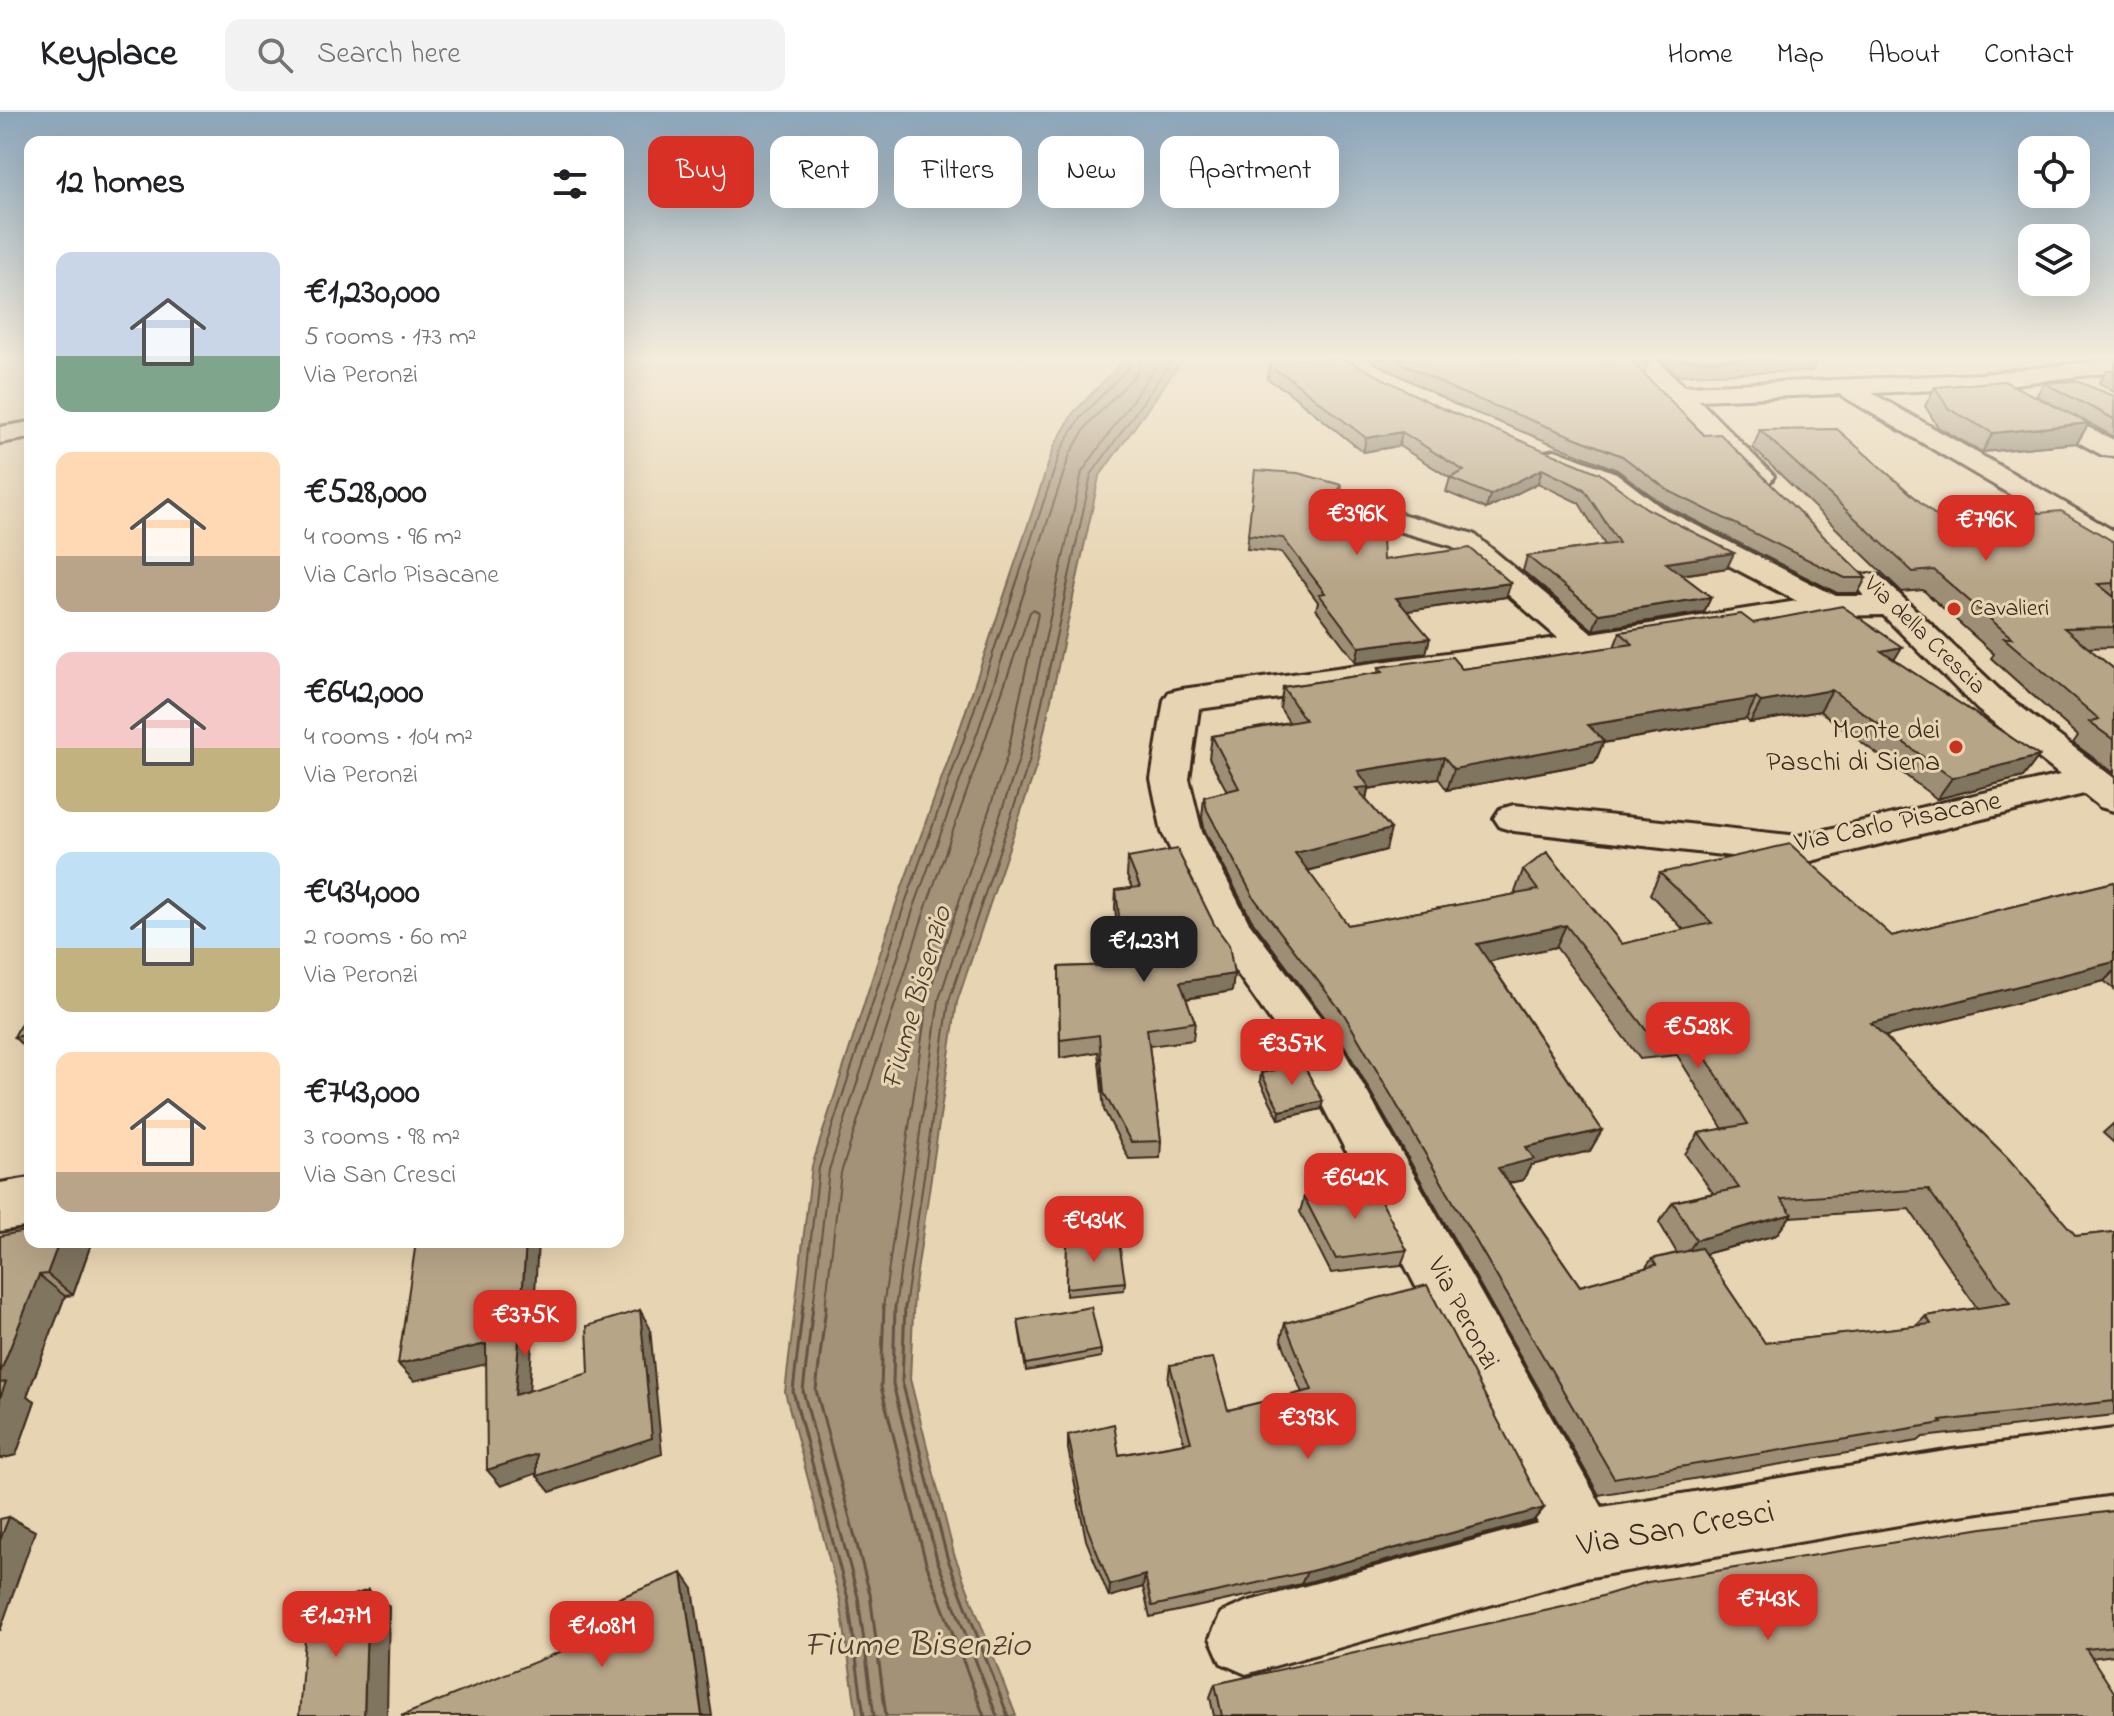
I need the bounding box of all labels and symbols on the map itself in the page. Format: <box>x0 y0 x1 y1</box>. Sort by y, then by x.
pin: €396K <box>1301 489 1413 557</box>
pin: €796K <box>1930 495 2042 563</box>
street label: Via della Crescia <box>1854 568 1993 704</box>
place label: Cavalieri <box>1970 592 2049 627</box>
marker: Cavalieri <box>1945 600 1963 618</box>
place label: Monte dei Paschi di Siena <box>1766 711 1940 784</box>
marker: Monte dei Paschi di Siena <box>1947 738 1965 756</box>
street label: Via Carlo Pisacane <box>1790 781 2005 865</box>
water label: Fiume Bisenzio <box>871 900 966 1095</box>
pin: €1.23M <box>1079 916 1209 984</box>
pin: €528K <box>1642 1002 1754 1070</box>
pin: €357K <box>1236 1019 1348 1087</box>
pin: €642K <box>1299 1153 1411 1221</box>
pin: €434K <box>1038 1196 1150 1264</box>
street label: Via Peronzi <box>1415 1249 1509 1378</box>
pin: €375K <box>469 1290 581 1358</box>
pin: €393K <box>1252 1393 1364 1461</box>
street label: Via San Cresci <box>1573 1488 1778 1572</box>
pin: €743K <box>1712 1574 1824 1642</box>
pin: €1.27M <box>271 1591 401 1659</box>
pin: €1.08M <box>537 1601 667 1669</box>
water label: Fiume Bisenzio <box>804 1620 1032 1673</box>

